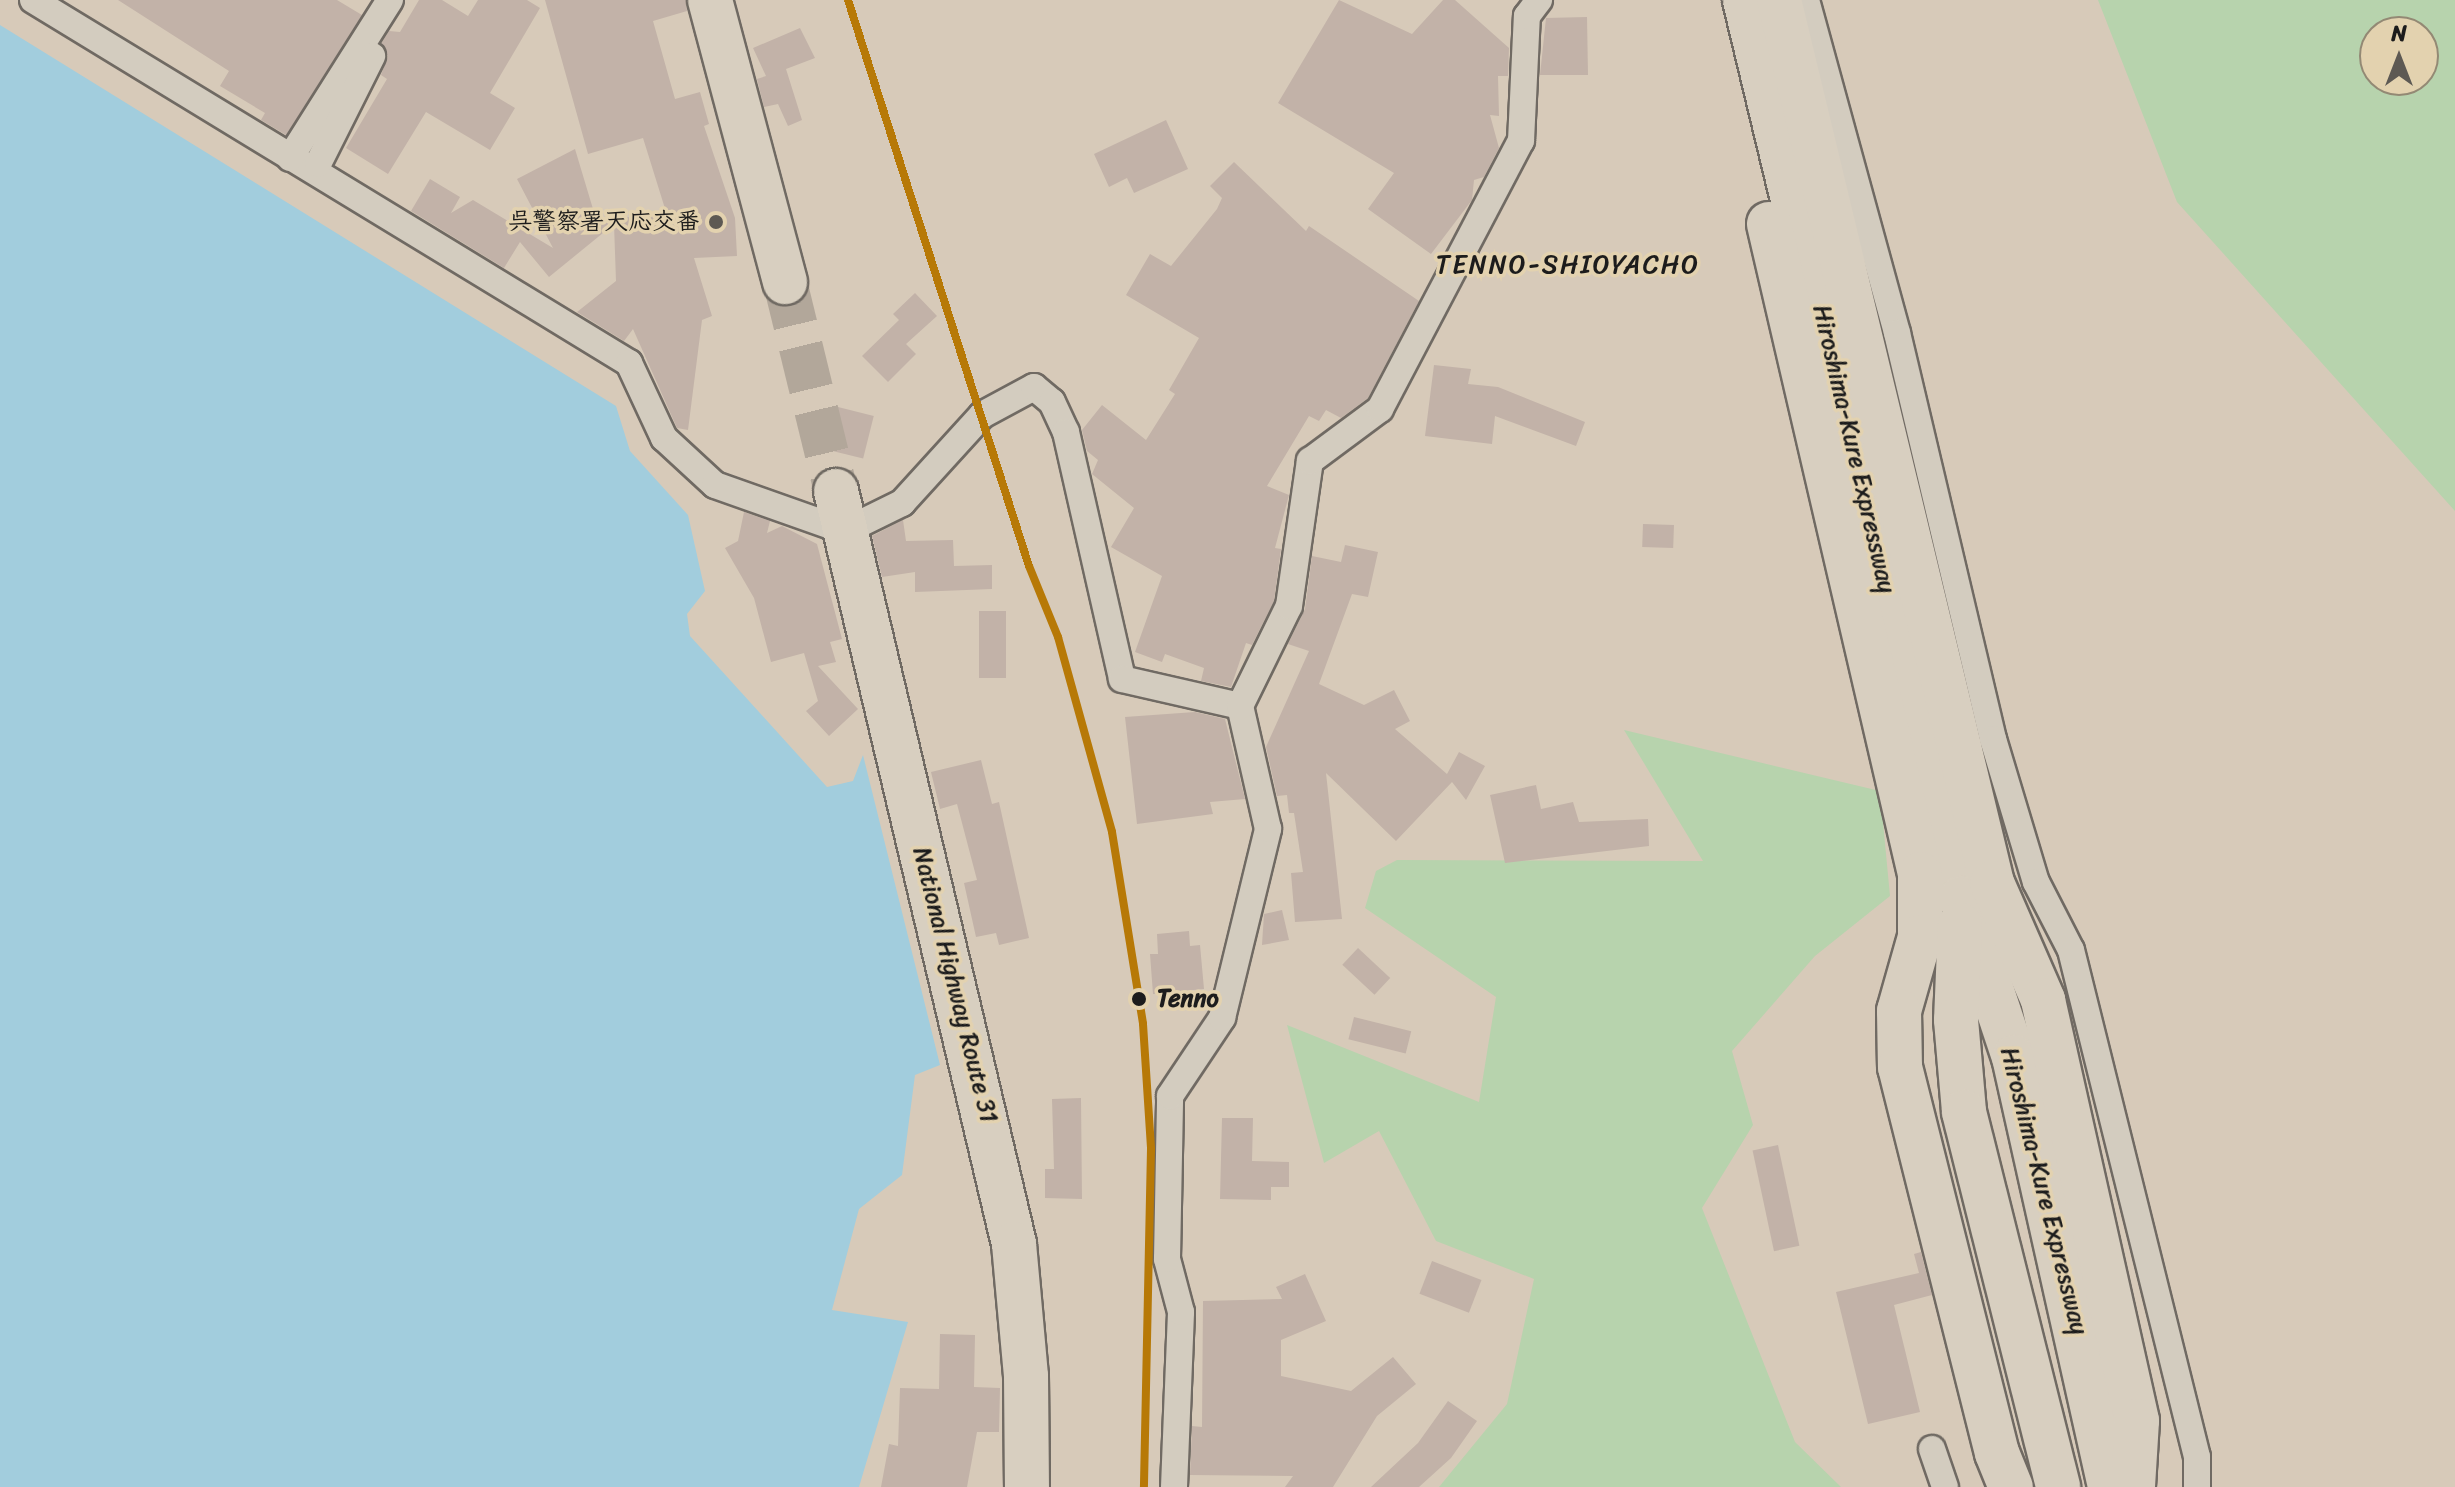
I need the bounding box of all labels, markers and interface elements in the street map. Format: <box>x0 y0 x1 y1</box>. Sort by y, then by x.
text: N <box>2391 14 2407 53</box>
north arrow <box>2359 16 2439 96</box>
place label: 呉警察署天応交番 <box>508 208 700 236</box>
marker: 呉警察署天応交番 <box>707 213 725 231</box>
district label: TENNO-SHIOYACHO <box>1437 249 1699 281</box>
street label: Hiroshima-Kure Expressway <box>1807 301 1901 597</box>
street label: National Highway Route 31 <box>907 844 1003 1126</box>
place label: Tenno <box>1157 985 1219 1013</box>
marker: Tenno <box>1128 988 1150 1010</box>
street label: Hiroshima-Kure Expressway <box>1994 1044 2094 1338</box>

